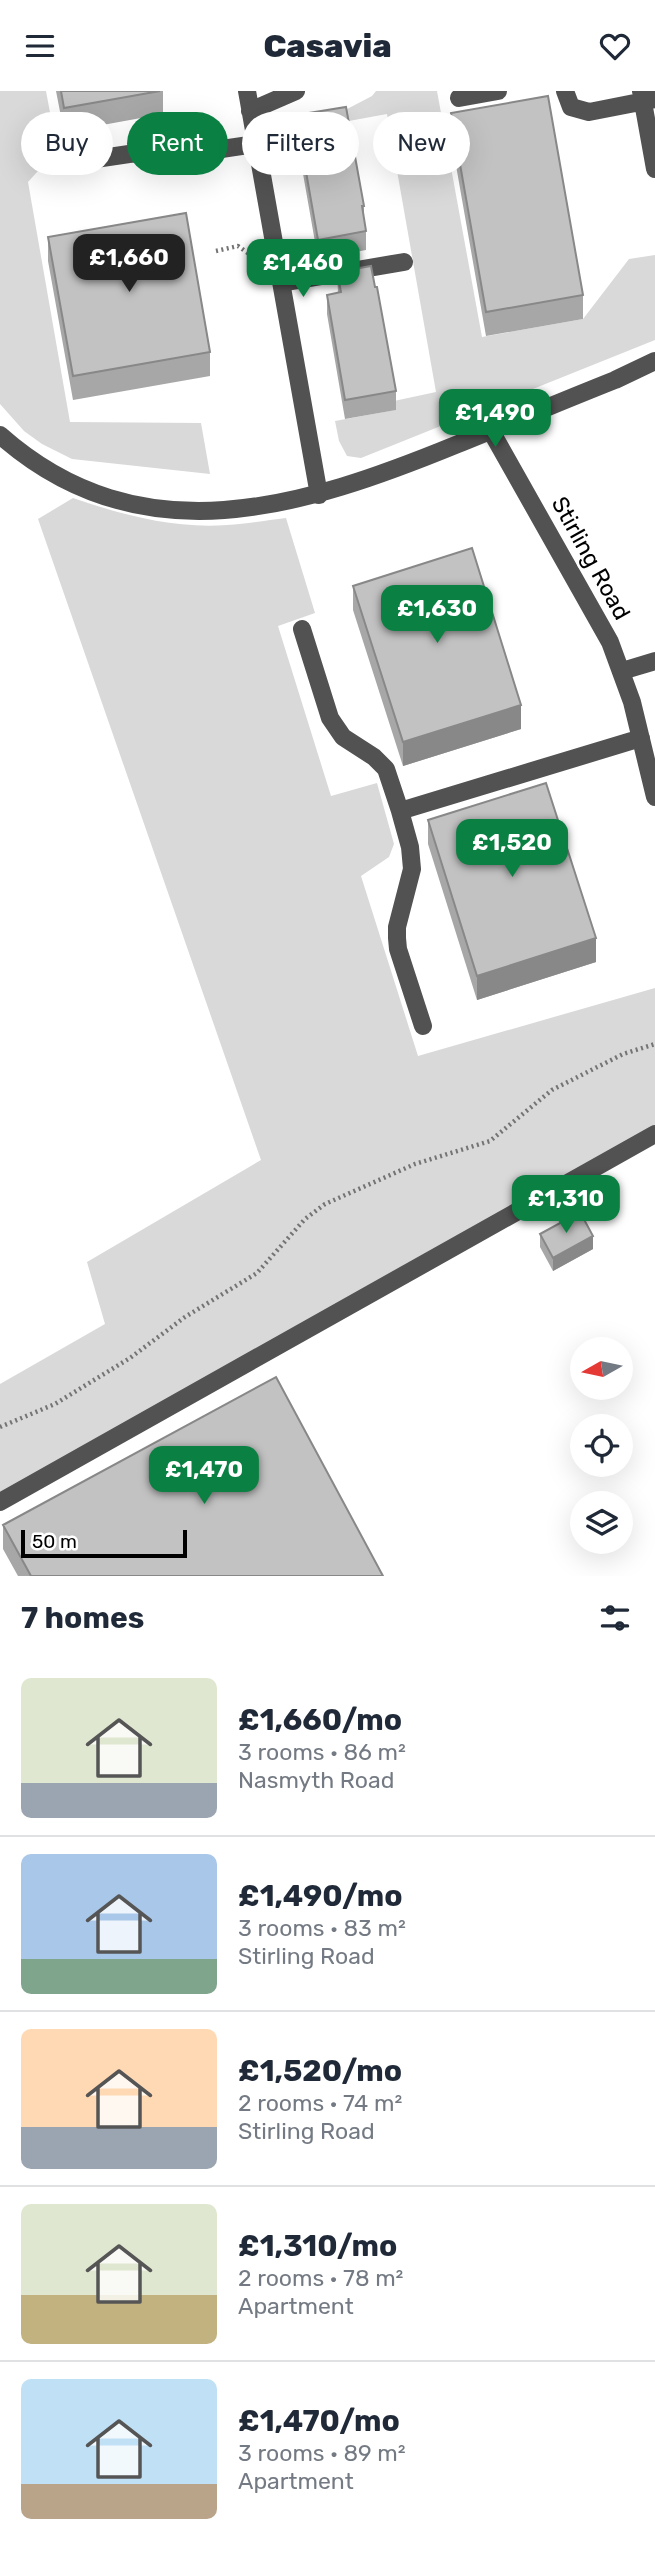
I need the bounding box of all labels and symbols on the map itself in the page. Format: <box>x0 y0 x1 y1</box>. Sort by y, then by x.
pin: £1,660 <box>72 235 186 294</box>
pin: £1,460 <box>246 239 360 299</box>
pin: £1,490 <box>438 389 552 449</box>
street label: Stirling Road <box>546 491 636 625</box>
pin: £1,630 <box>380 585 494 645</box>
pin: £1,520 <box>455 819 569 879</box>
pin: £1,310 <box>509 1175 623 1235</box>
north arrow <box>570 1337 634 1400</box>
pin: £1,470 <box>147 1447 261 1506</box>
scale bar <box>21 1527 187 1559</box>

